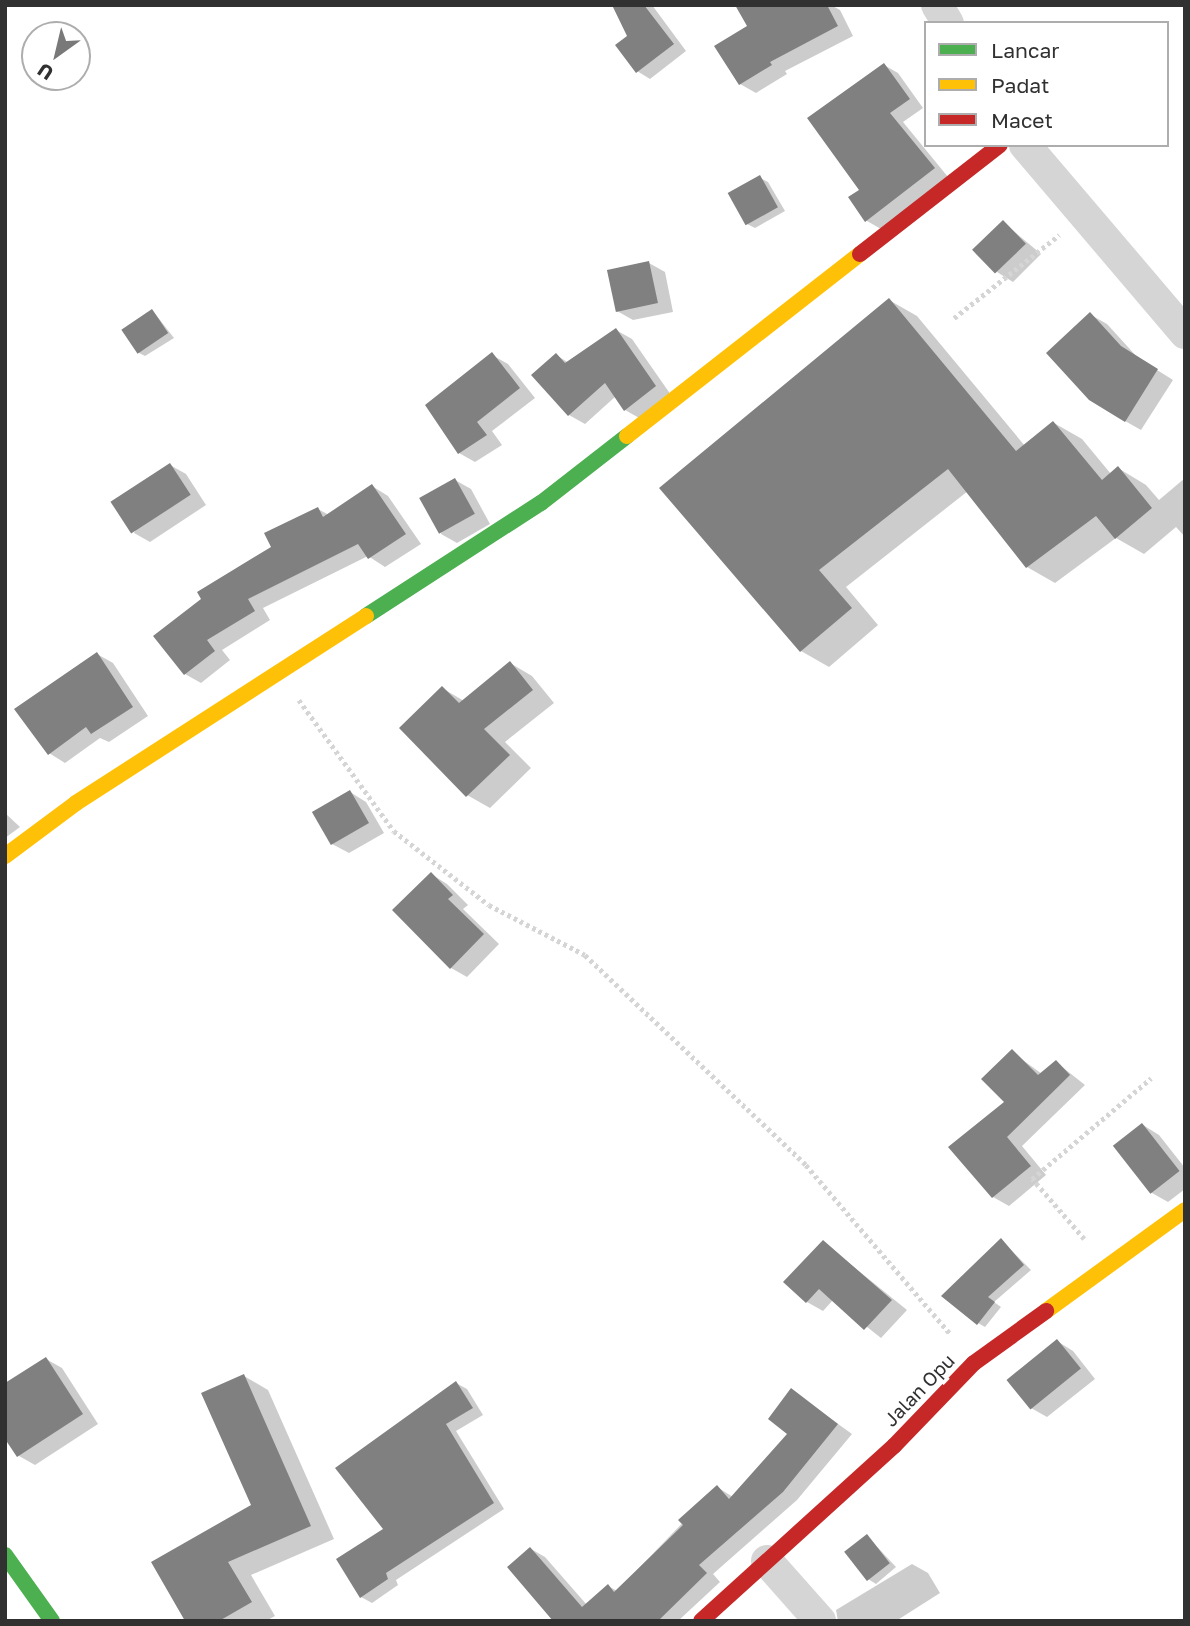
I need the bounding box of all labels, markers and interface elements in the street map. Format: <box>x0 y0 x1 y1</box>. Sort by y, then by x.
north arrow <box>21 21 91 91</box>
legend <box>924 21 1169 147</box>
text: Lancar <box>991 37 1059 63</box>
text: U <box>33 59 57 86</box>
text: Padat <box>991 72 1049 98</box>
text: Macet <box>991 107 1053 133</box>
street label: Jalan Opu <box>879 1349 959 1431</box>

